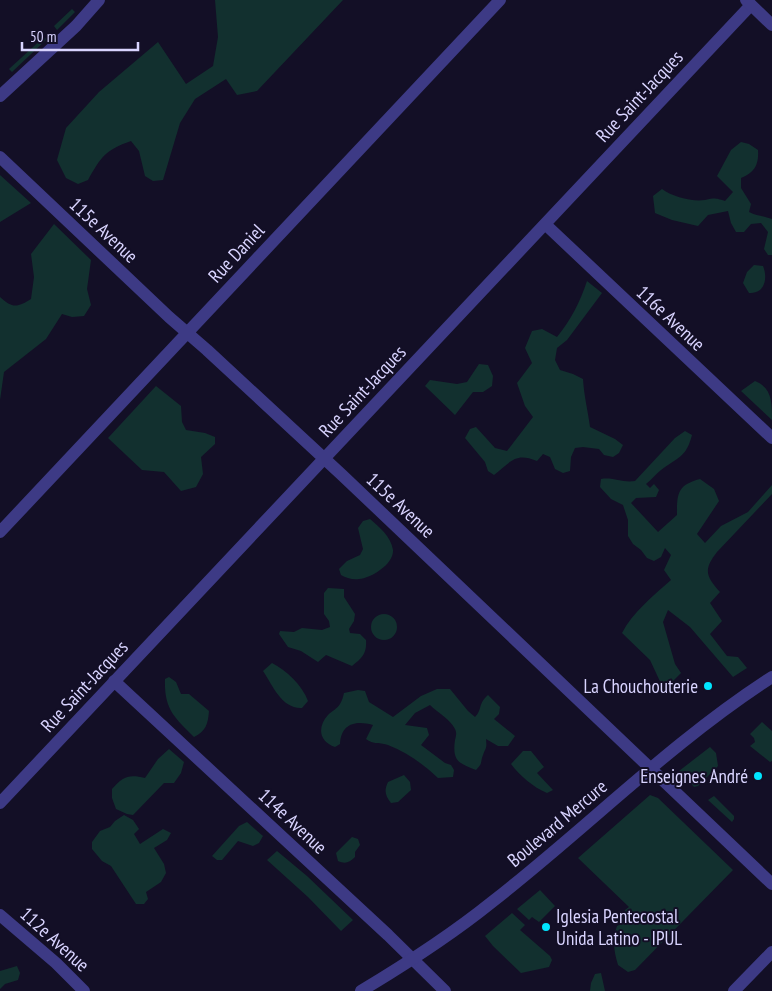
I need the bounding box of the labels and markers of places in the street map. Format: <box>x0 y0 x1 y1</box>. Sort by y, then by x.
place label: La Chouchouterie <box>584 674 698 698</box>
marker: La Chouchouterie <box>702 680 714 692</box>
place label: Enseignes André <box>640 764 748 788</box>
marker: Enseignes André <box>752 770 764 782</box>
place label: Iglesia Pentecostal Unida Latino - IPUL <box>556 904 682 950</box>
marker: Iglesia Pentecostal Unida Latino - IPUL <box>540 921 552 933</box>

